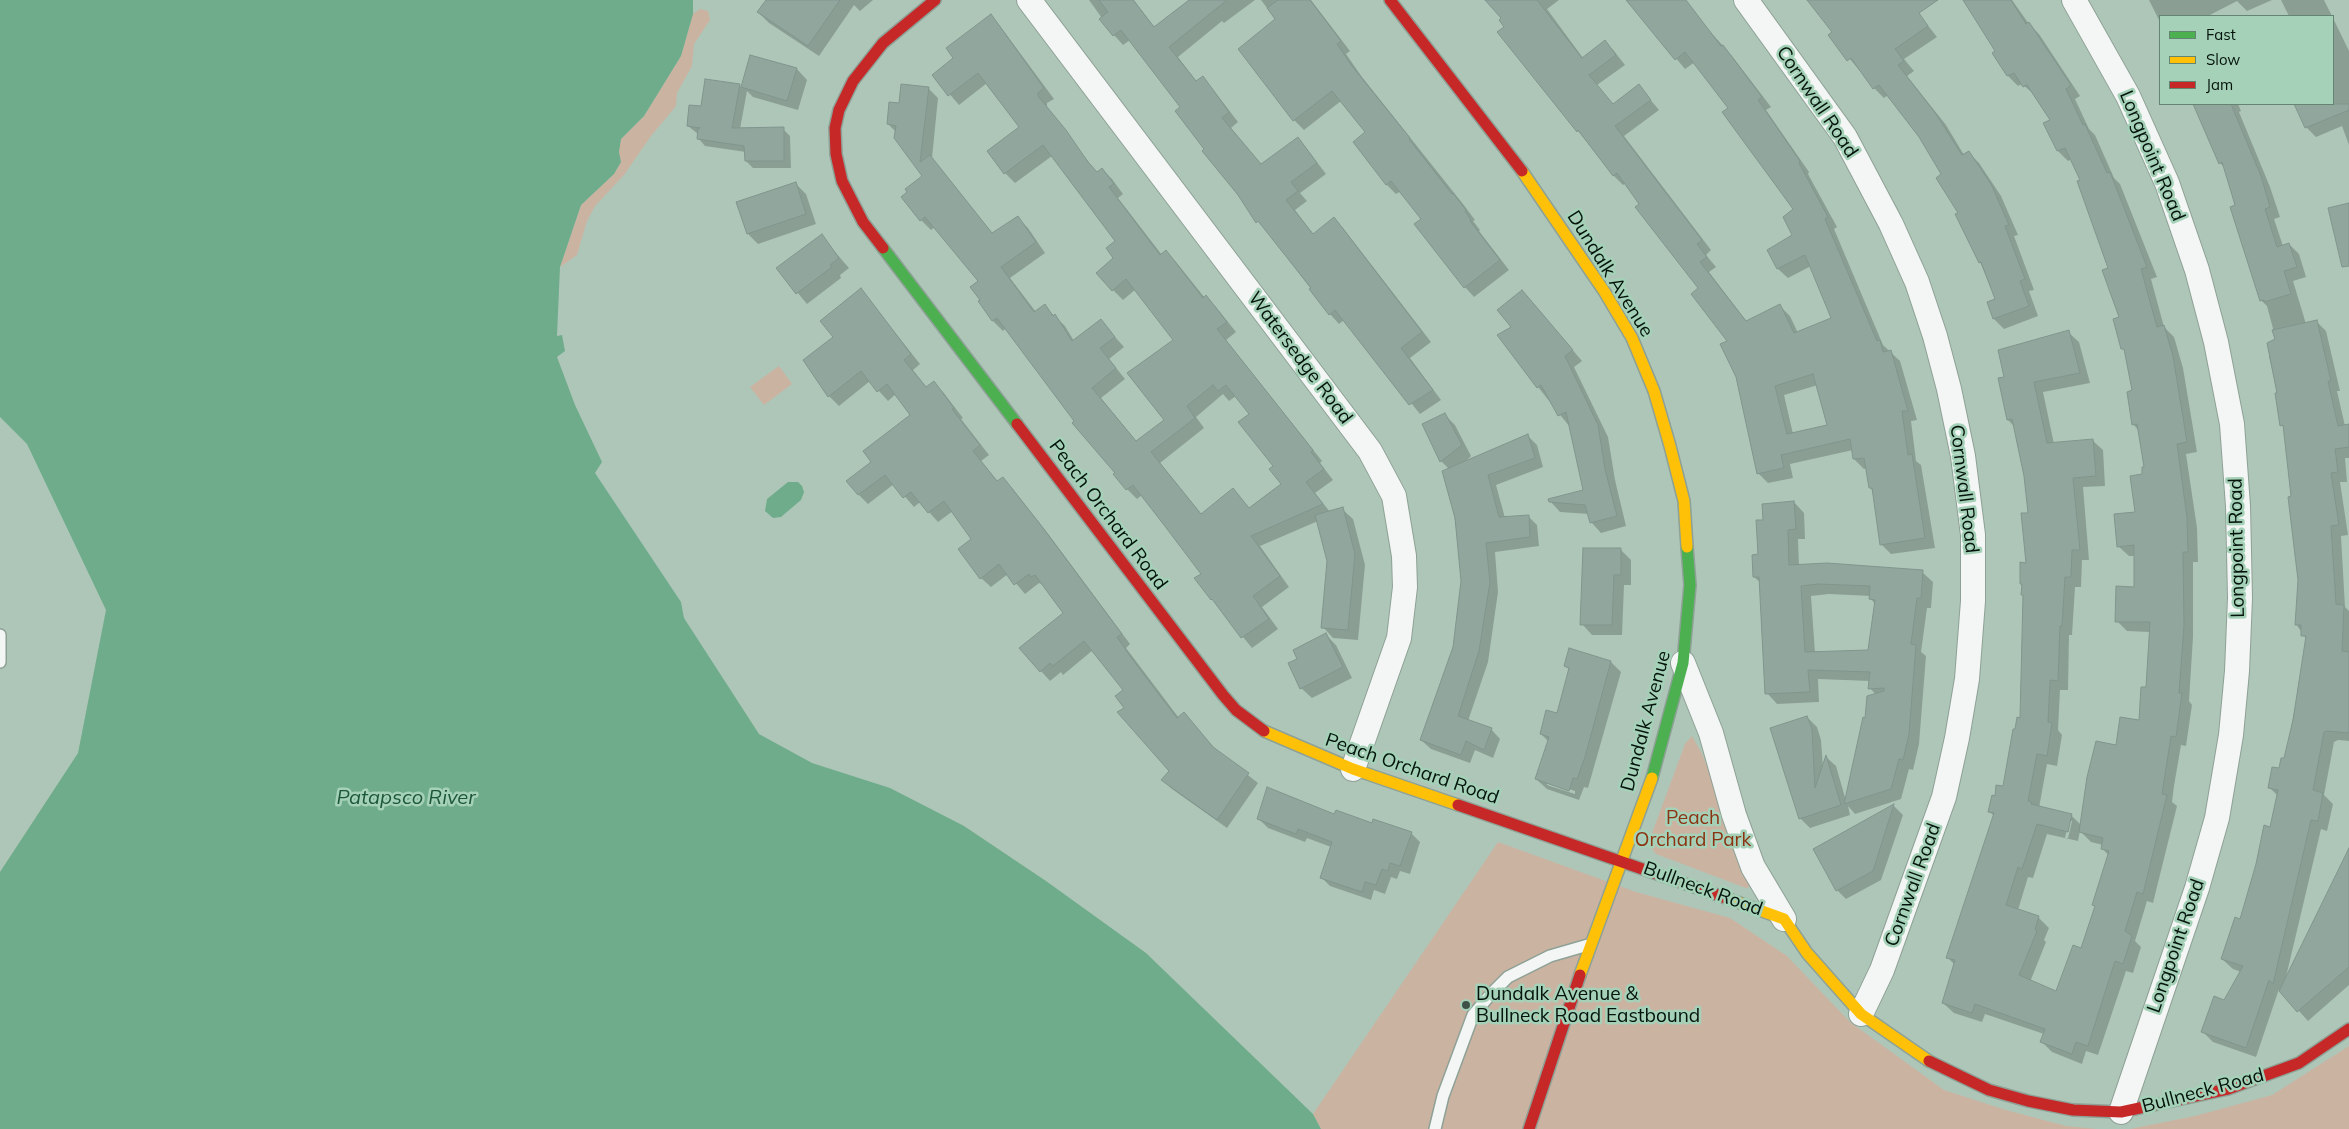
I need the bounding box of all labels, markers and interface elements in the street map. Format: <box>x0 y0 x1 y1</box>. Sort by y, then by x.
legend <box>2159 15 2334 105</box>
text: Fast <box>2206 25 2236 44</box>
street label: Cornwall Road <box>1771 42 1863 162</box>
text: Slow <box>2206 50 2240 69</box>
text: Jam <box>2206 75 2233 94</box>
street label: Longpoint Road <box>2114 87 2190 225</box>
street label: Dundalk Avenue <box>1562 207 1658 341</box>
street label: Watersedge Road <box>1243 287 1357 429</box>
street label: Cornwall Road <box>1945 423 1983 555</box>
street label: Peach Orchard Road <box>1044 435 1172 595</box>
street label: Longpoint Road <box>2224 478 2250 618</box>
street label: Dundalk Avenue <box>1616 648 1676 794</box>
street label: Peach Orchard Road <box>1322 729 1502 809</box>
water label: Patapsco River <box>336 786 476 810</box>
park label: Peach Orchard Park <box>1635 807 1751 851</box>
street label: Cornwall Road <box>1880 820 1946 950</box>
street label: Bullneck Road <box>1640 857 1766 921</box>
street label: Longpoint Road <box>2142 876 2210 1016</box>
place label: Dundalk Avenue & Bullneck Road Eastbound <box>1476 983 1700 1027</box>
marker: Dundalk Avenue & Bullneck Road Eastbound <box>1460 999 1472 1011</box>
street label: Bullneck Road <box>2140 1064 2266 1118</box>

